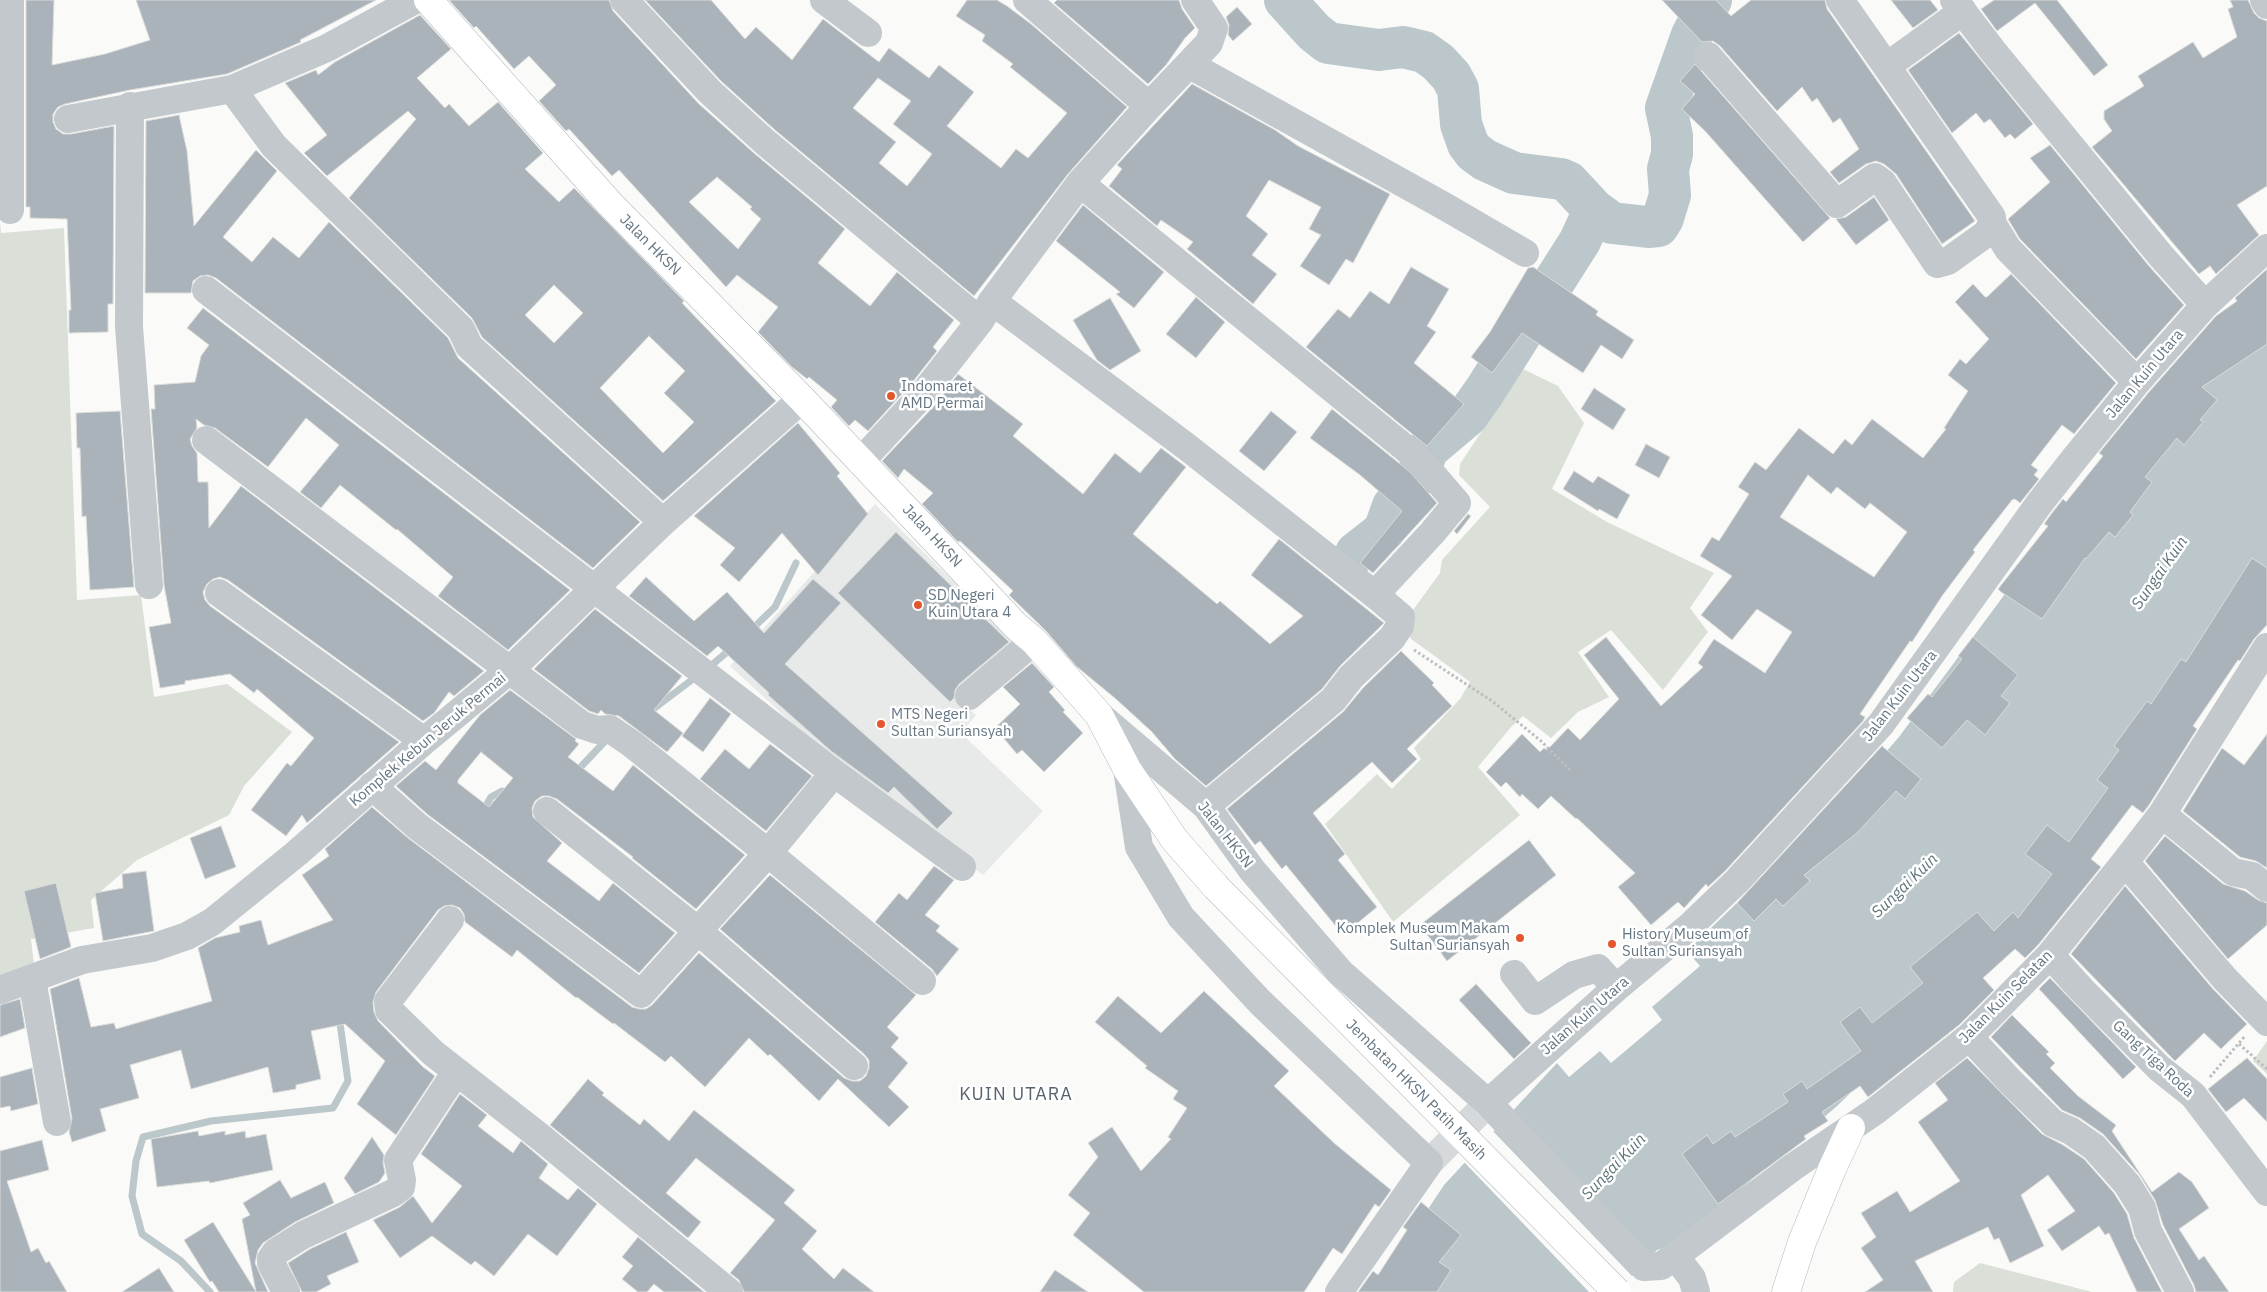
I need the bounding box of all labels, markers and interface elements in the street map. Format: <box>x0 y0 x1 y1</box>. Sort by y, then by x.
street label: Jalan HKSN <box>616 211 684 279</box>
street label: Jalan Kuin Utara <box>2103 326 2187 422</box>
place label: Indomaret AMD Permai <box>901 378 984 413</box>
marker: Indomaret AMD Permai <box>885 390 897 402</box>
street label: Jalan HKSN <box>898 501 966 571</box>
water label: Sungai Kuin <box>2128 533 2192 613</box>
place label: SD Negeri Kuin Utara 4 <box>928 587 1011 622</box>
marker: SD Negeri Kuin Utara 4 <box>912 599 924 611</box>
street label: Jalan Kuin Utara <box>1859 647 1941 745</box>
street label: Komplek Kebun Jeruk Permai <box>346 669 510 811</box>
place label: MTS Negeri Sultan Suriansyah <box>891 706 1011 741</box>
marker: MTS Negeri Sultan Suriansyah <box>875 718 887 730</box>
street label: Jalan HKSN <box>1194 798 1256 872</box>
water label: Sungai Kuin <box>1868 850 1942 922</box>
place label: Komplek Museum Makam Sultan Suriansyah <box>1336 920 1510 955</box>
place label: History Museum of Sultan Suriansyah <box>1622 926 1748 961</box>
marker: Komplek Museum Makam Sultan Suriansyah <box>1514 932 1526 944</box>
marker: History Museum of Sultan Suriansyah <box>1606 938 1618 950</box>
street label: Jalan Kuin Selatan <box>1956 947 2056 1047</box>
street label: Jalan Kuin Utara <box>1537 973 1633 1059</box>
street label: Jembatan HKSN Patih Masih <box>1342 1016 1490 1164</box>
street label: Gang Tiga Roda <box>2109 1017 2197 1101</box>
district label: KUIN UTARA <box>958 1084 1074 1106</box>
water label: Sungai Kuin <box>1578 1130 1650 1204</box>

